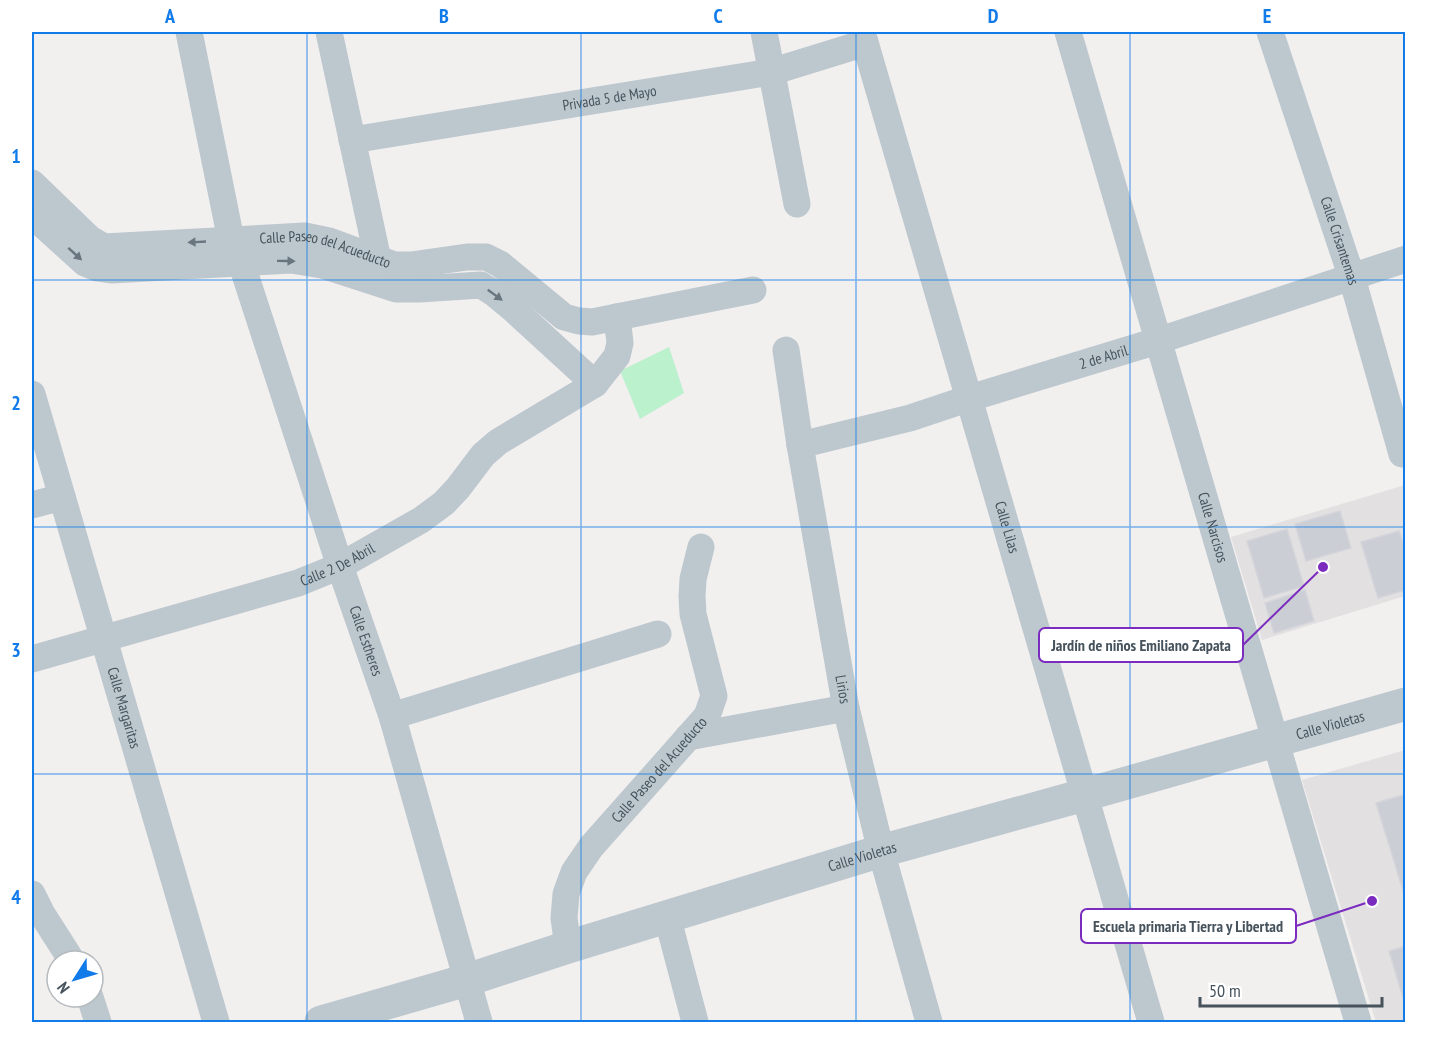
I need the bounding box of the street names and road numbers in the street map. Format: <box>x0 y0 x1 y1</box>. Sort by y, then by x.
street label: Privada 5 de Mayo <box>561 81 658 115</box>
street label: Calle Crisantemas <box>1316 194 1363 287</box>
street label: Calle Paseo del Acueducto <box>259 226 393 272</box>
street label: 2 de Abril <box>1077 340 1130 373</box>
street label: Calle Narcisos <box>1194 490 1233 565</box>
street label: Calle Lilas <box>991 499 1024 555</box>
street label: Calle 2 De Abril <box>297 538 378 590</box>
street label: Calle Estheres <box>346 603 387 678</box>
street label: Calle Margaritas <box>104 665 145 751</box>
street label: Lirios <box>831 674 855 705</box>
street label: Calle Violetas <box>1294 706 1367 744</box>
street label: Calle Paseo del Acueducto <box>607 713 711 826</box>
street label: Calle Violetas <box>826 837 898 876</box>

